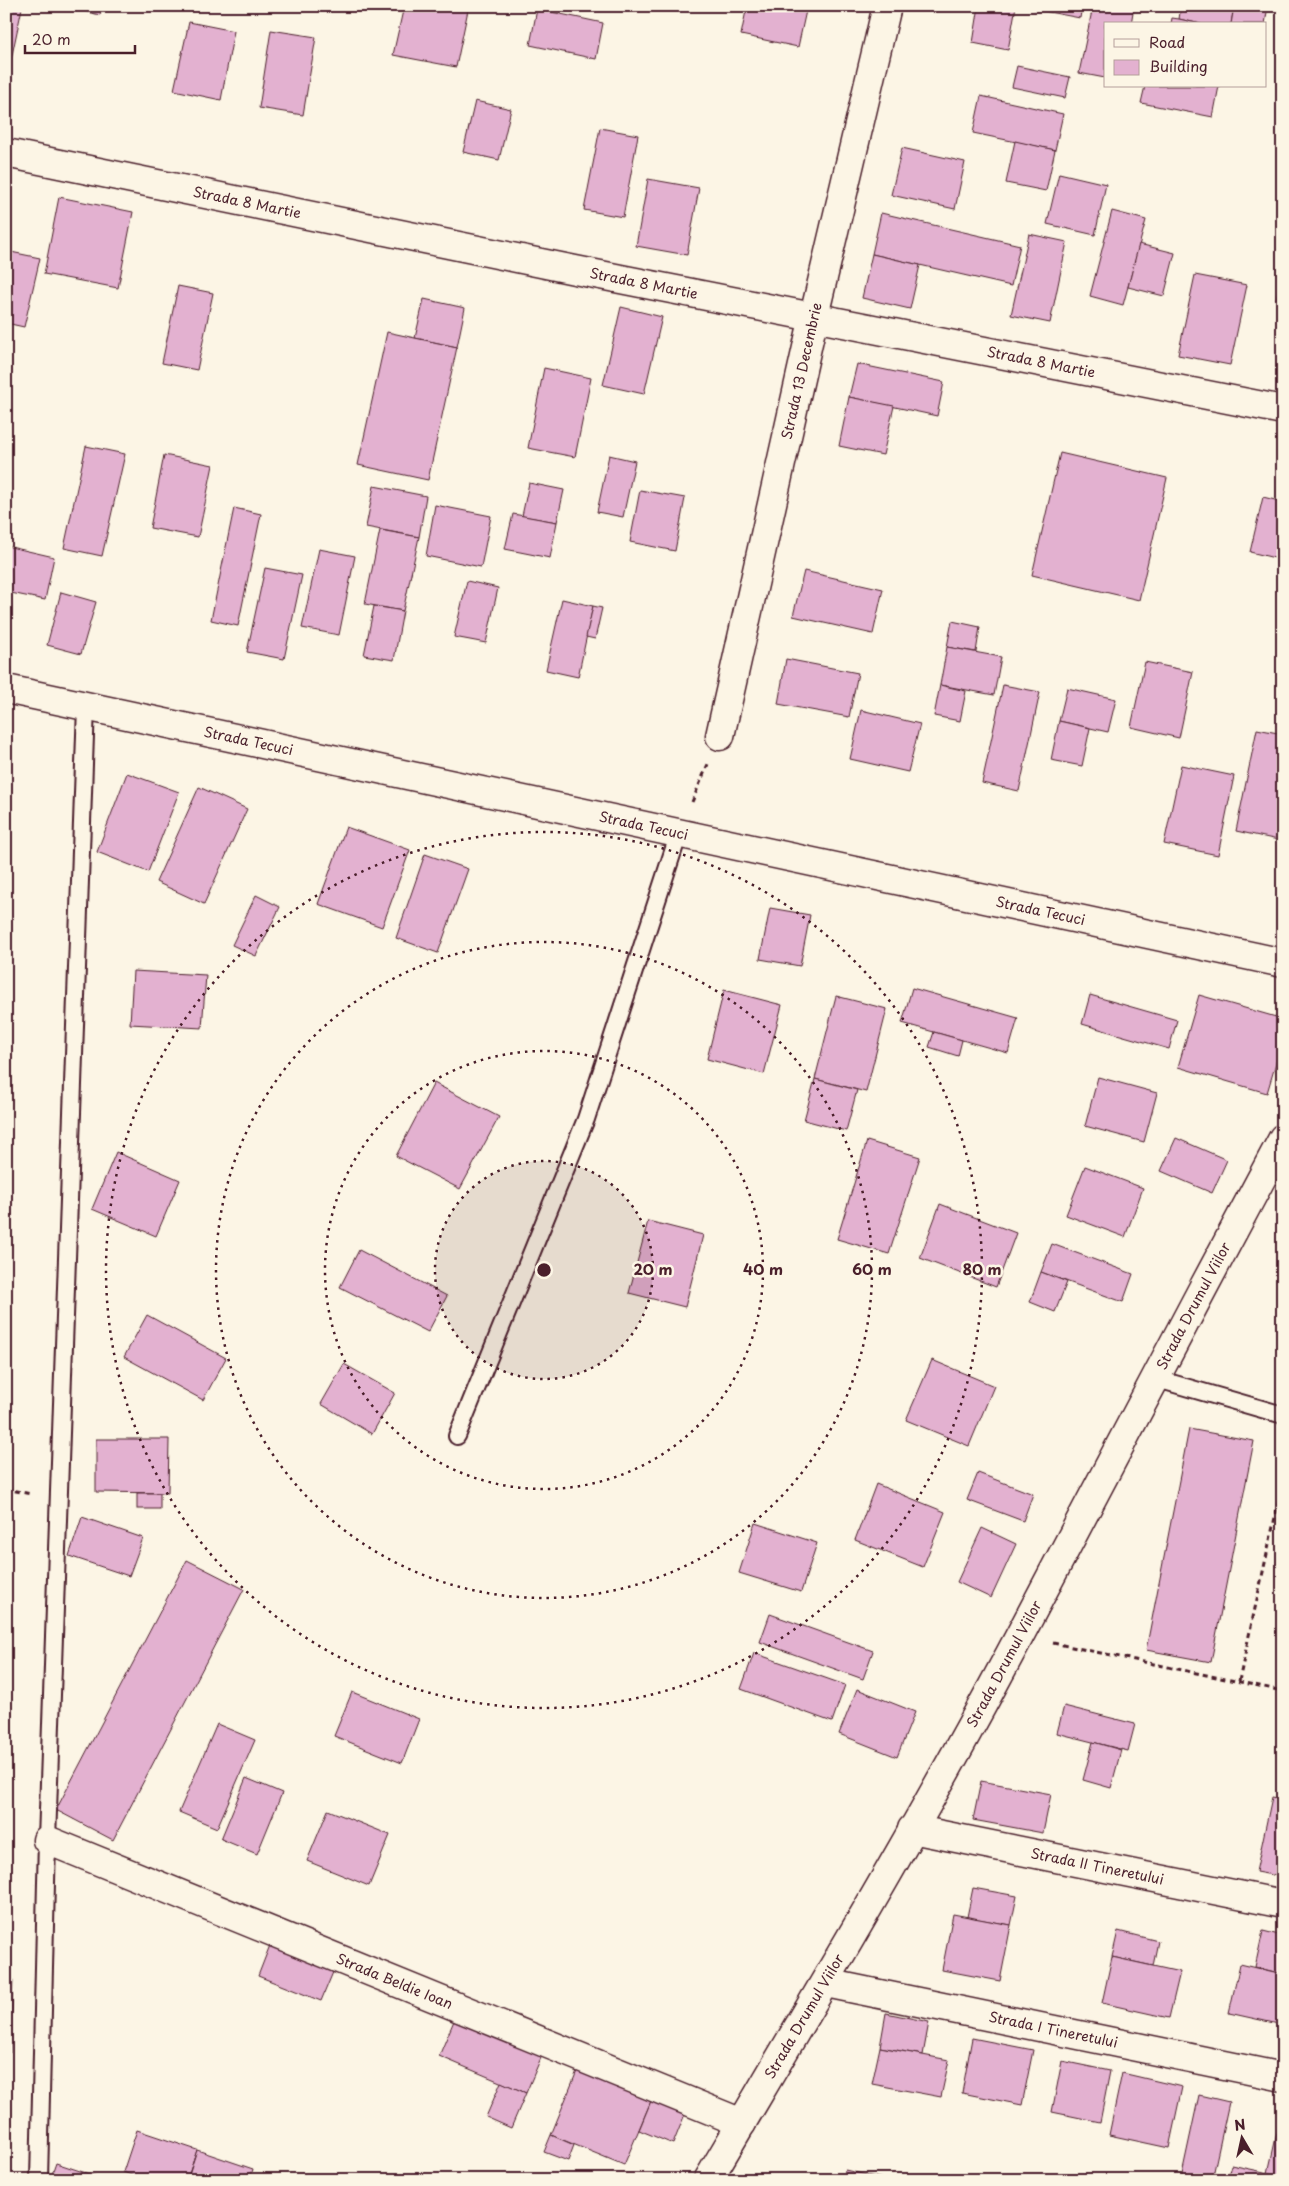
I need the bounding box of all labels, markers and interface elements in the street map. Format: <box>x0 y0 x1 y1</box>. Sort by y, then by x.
scale bar <box>25 22 135 54</box>
legend <box>1104 22 1266 88</box>
text: 20 m <box>32 27 71 50</box>
text: Road <box>1149 30 1185 53</box>
text: Building <box>1149 54 1208 77</box>
street label: Strada 8 Martie <box>191 181 303 223</box>
street label: Strada 8 Martie <box>588 262 700 304</box>
street label: Strada 13 Decembrie <box>776 300 827 441</box>
street label: Strada 8 Martie <box>985 341 1097 383</box>
street label: Strada Tecuci <box>202 721 295 760</box>
street label: Strada Tecuci <box>597 806 690 845</box>
street label: Strada Tecuci <box>994 891 1087 930</box>
street label: Strada Drumul Viilor <box>1151 1238 1236 1373</box>
text: 20 m <box>634 1257 672 1280</box>
text: 40 m <box>743 1257 783 1280</box>
text: 60 m <box>852 1257 892 1280</box>
text: 80 m <box>962 1257 1002 1280</box>
centre of rings <box>535 1261 553 1279</box>
street label: Strada Drumul Viilor <box>961 1596 1047 1731</box>
street label: Strada II Tineretului <box>1029 1842 1166 1890</box>
street label: Strada Beldie Ioan <box>333 1948 456 2014</box>
street label: Strada Drumul Viilor <box>759 1949 849 2082</box>
street label: Strada I Tineretului <box>987 2006 1120 2053</box>
text: N <box>1233 2113 1247 2136</box>
north arrow <box>1216 2114 1266 2164</box>

